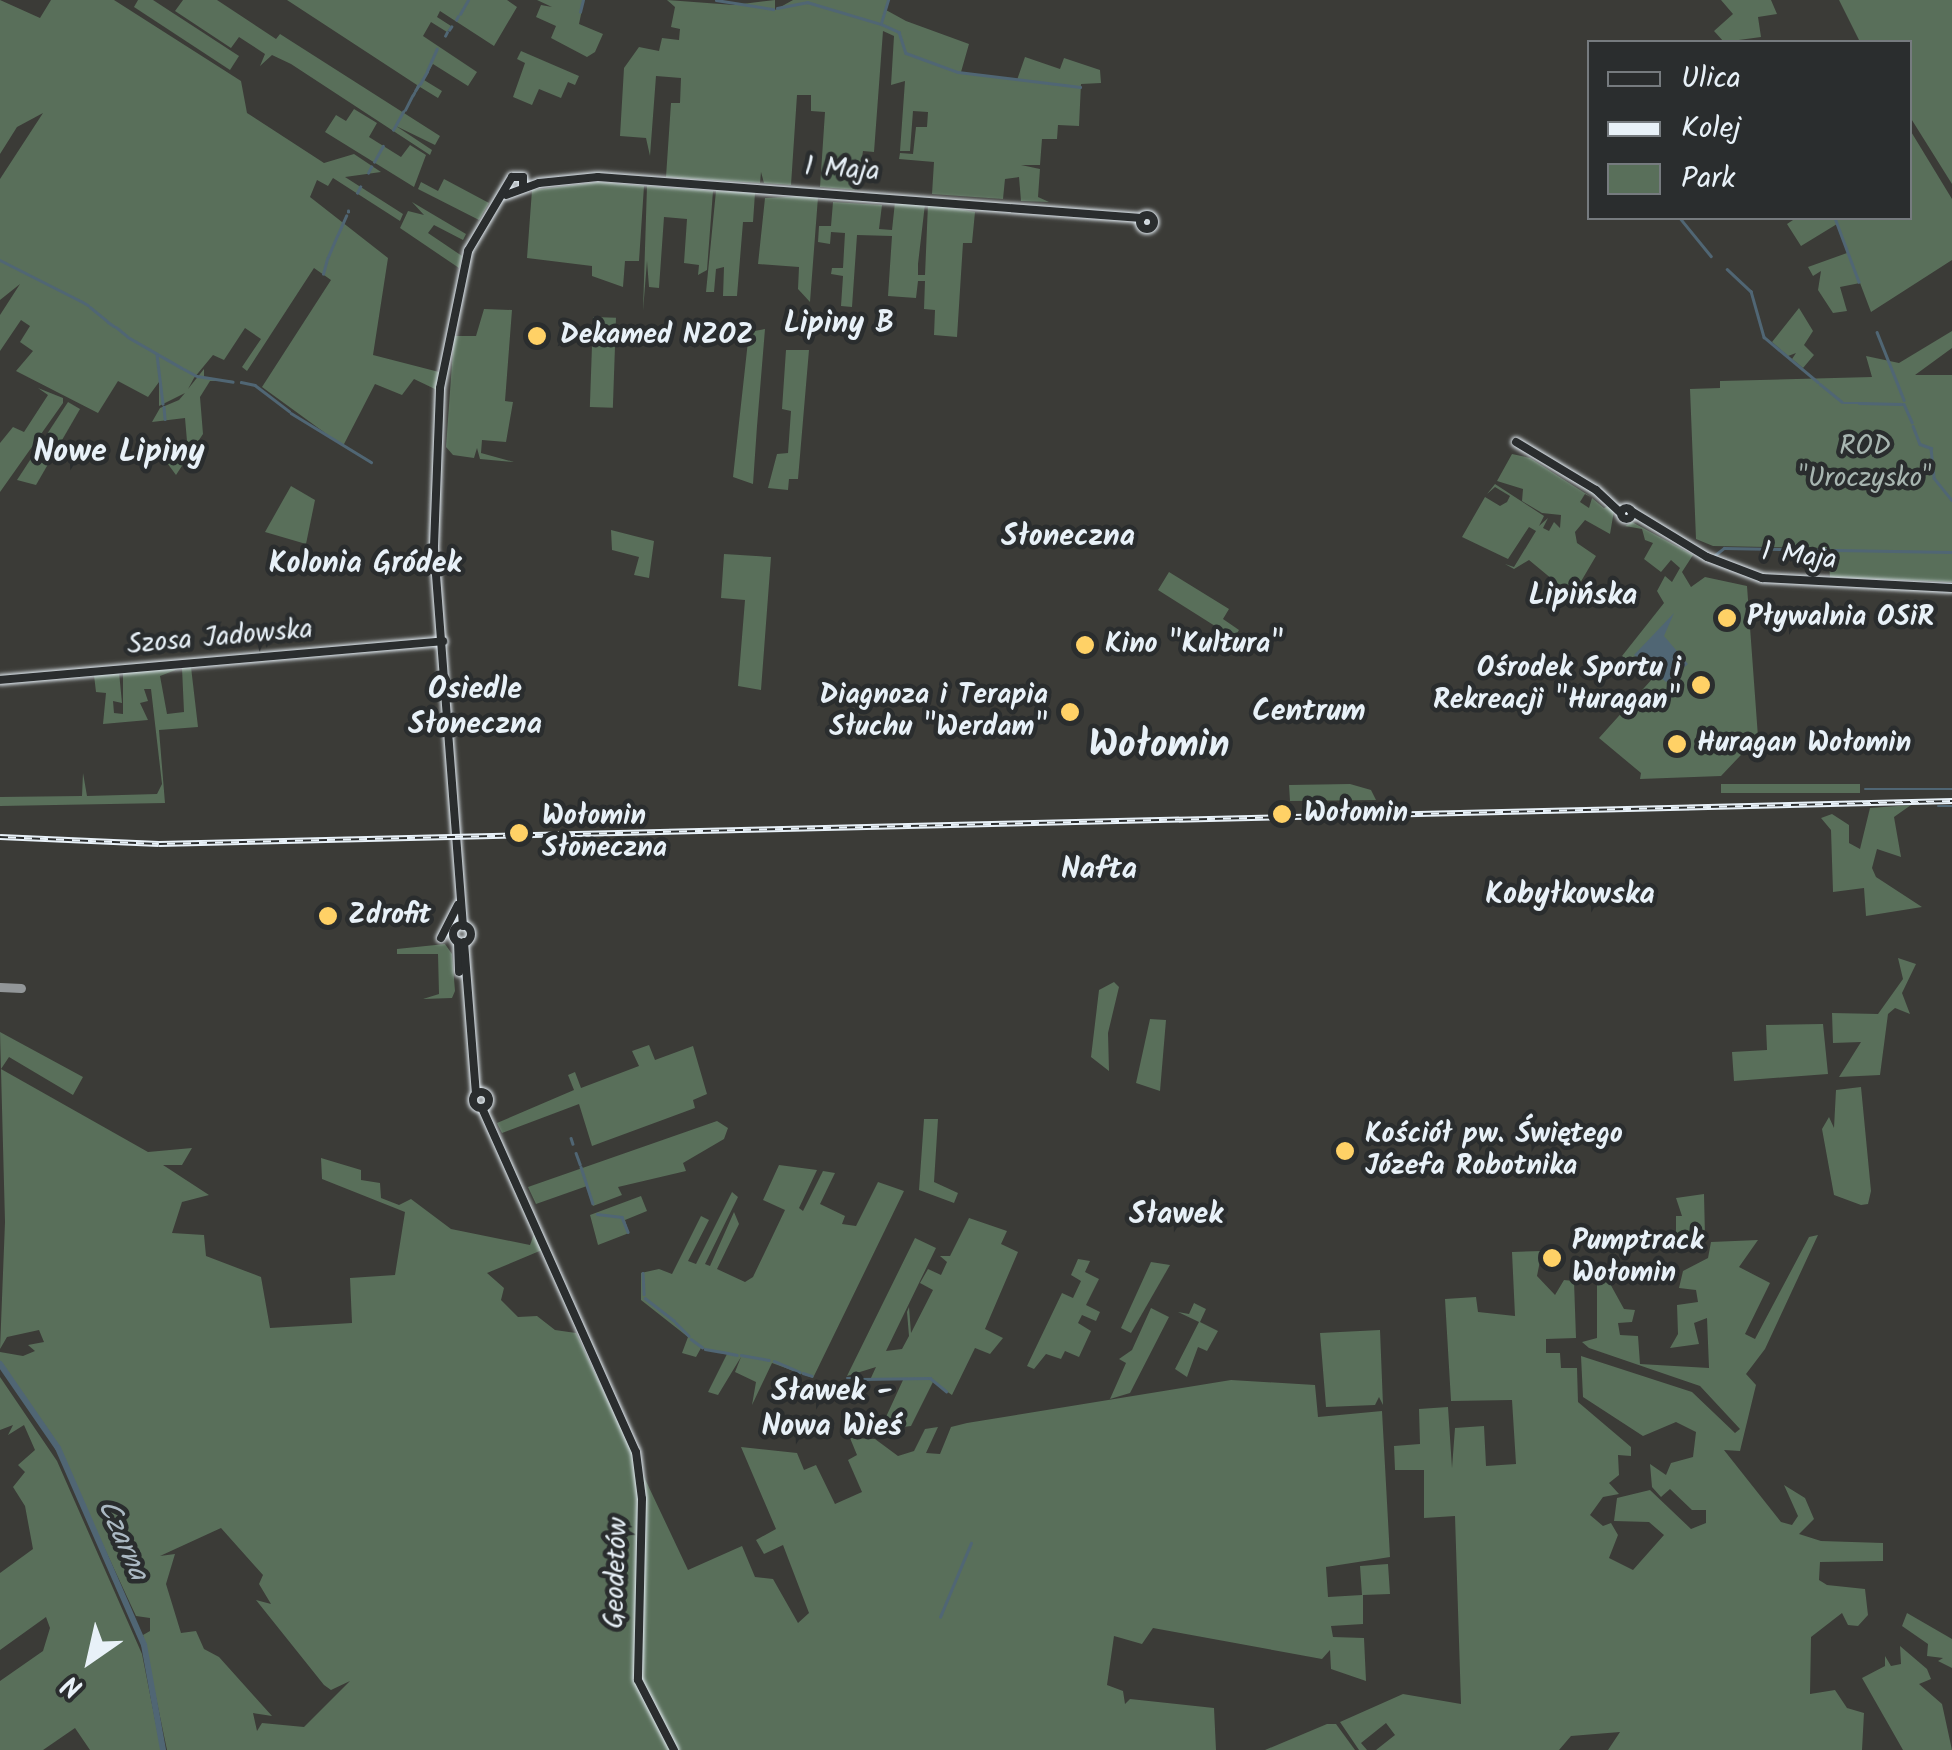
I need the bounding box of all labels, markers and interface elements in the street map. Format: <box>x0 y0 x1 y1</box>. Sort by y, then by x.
legend <box>1587 40 1912 220</box>
text: Ulica <box>1681 55 1741 103</box>
text: Kolej <box>1681 105 1741 153</box>
street label: 1 Maja <box>803 151 881 189</box>
text: Park <box>1681 155 1735 203</box>
district label: Lipiny B <box>784 306 894 342</box>
place label: Dekamed NZOZ <box>560 319 754 353</box>
marker: Dekamed NZOZ <box>524 323 550 349</box>
park label: ROD "Uroczysko" <box>1799 430 1931 496</box>
district label: Nowe Lipiny <box>33 434 205 472</box>
district label: Słoneczna <box>1001 519 1135 555</box>
street label: 1 Maja <box>1759 536 1839 578</box>
district label: Kolonia Gródek <box>269 546 461 582</box>
district label: Lipińska <box>1529 578 1637 614</box>
place label: Pływalnia OSiR <box>1747 601 1934 635</box>
marker: Pływalnia OSiR <box>1716 607 1738 629</box>
street label: Szosa Jadowska <box>126 613 314 663</box>
place label: Kino "Kultura" <box>1105 628 1284 662</box>
marker: Kino "Kultura" <box>1074 634 1096 656</box>
place label: Ośrodek Sportu i Rekreacji "Huragan" <box>1433 652 1681 718</box>
district label: Osiedle Słoneczna <box>408 672 542 742</box>
marker: Ośrodek Sportu i Rekreacji "Huragan" <box>1690 674 1712 696</box>
place label: Diagnoza i Terapia Słuchu "Werdam" <box>820 679 1048 745</box>
district label: Centrum <box>1252 694 1366 730</box>
marker: Diagnoza i Terapia Słuchu "Werdam" <box>1057 699 1083 725</box>
district label: Wołomin <box>1088 724 1230 770</box>
place label: Huragan Wołomin <box>1697 727 1911 761</box>
marker: Huragan Wołomin <box>1666 733 1688 755</box>
place label: Wołomin <box>1304 797 1408 831</box>
place label: Wołomin Słoneczna <box>542 800 667 866</box>
marker: Wołomin <box>1269 801 1295 827</box>
marker: Wołomin Słoneczna <box>506 820 532 846</box>
district label: Nafta <box>1061 852 1137 888</box>
district label: Kobyłkowska <box>1485 877 1655 913</box>
place label: Zdrofit <box>348 899 431 933</box>
marker: Zdrofit <box>317 905 339 927</box>
place label: Kościół pw. Świętego Józefa Robotnika <box>1365 1118 1623 1184</box>
marker: Kościół pw. Świętego Józefa Robotnika <box>1334 1140 1356 1162</box>
district label: Sławek <box>1129 1197 1223 1233</box>
place label: Pumptrack Wołomin <box>1572 1225 1704 1291</box>
marker: Pumptrack Wołomin <box>1541 1247 1563 1269</box>
district label: Sławek - Nowa Wieś <box>762 1374 902 1444</box>
water label: Czarna <box>88 1494 156 1586</box>
street label: Geodetów <box>598 1517 636 1629</box>
north arrow <box>40 1610 140 1710</box>
text: N <box>53 1662 93 1709</box>

